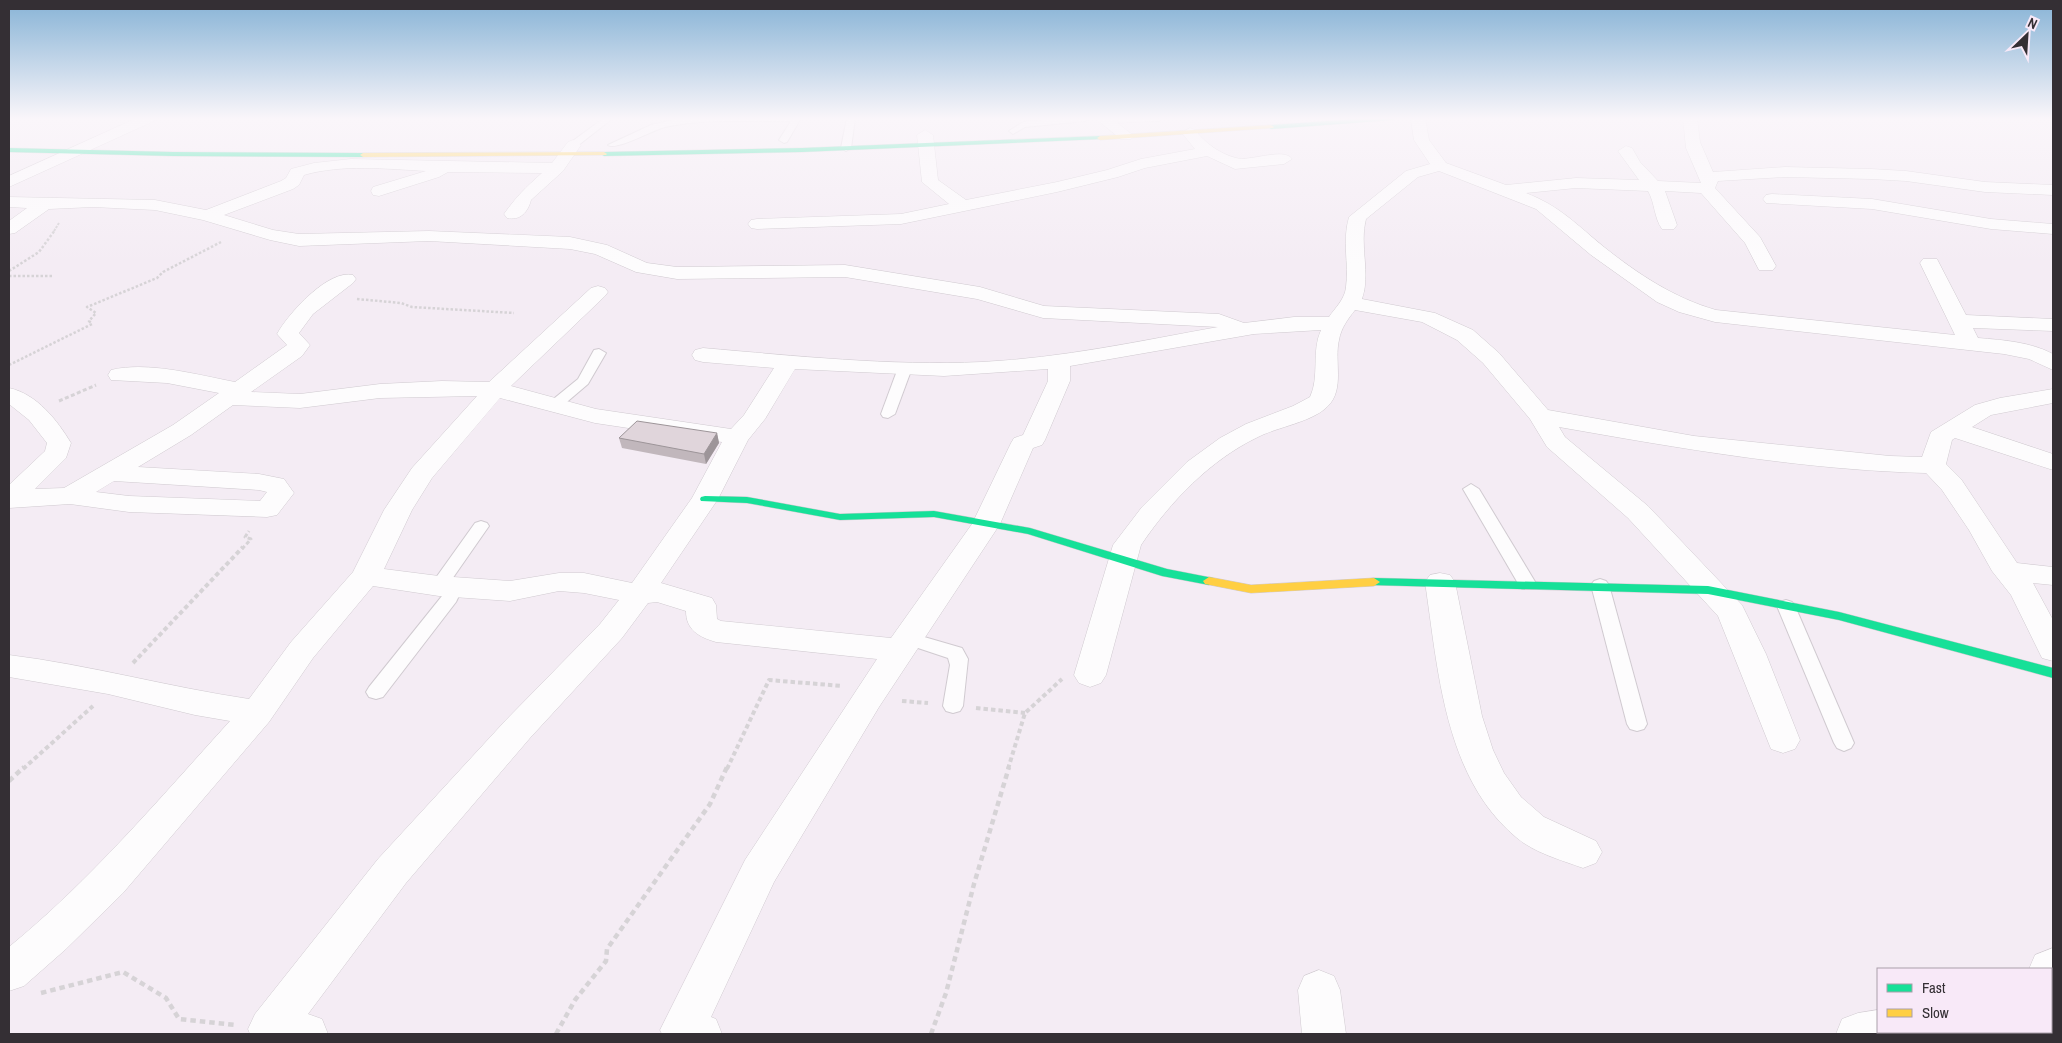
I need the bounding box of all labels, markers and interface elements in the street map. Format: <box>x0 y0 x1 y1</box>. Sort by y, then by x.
north arrow <box>2002 10 2052 60</box>
text: N <box>2025 13 2040 33</box>
legend <box>1877 968 2052 1033</box>
text: Fast <box>1922 977 1946 998</box>
text: Slow <box>1922 1002 1949 1023</box>

